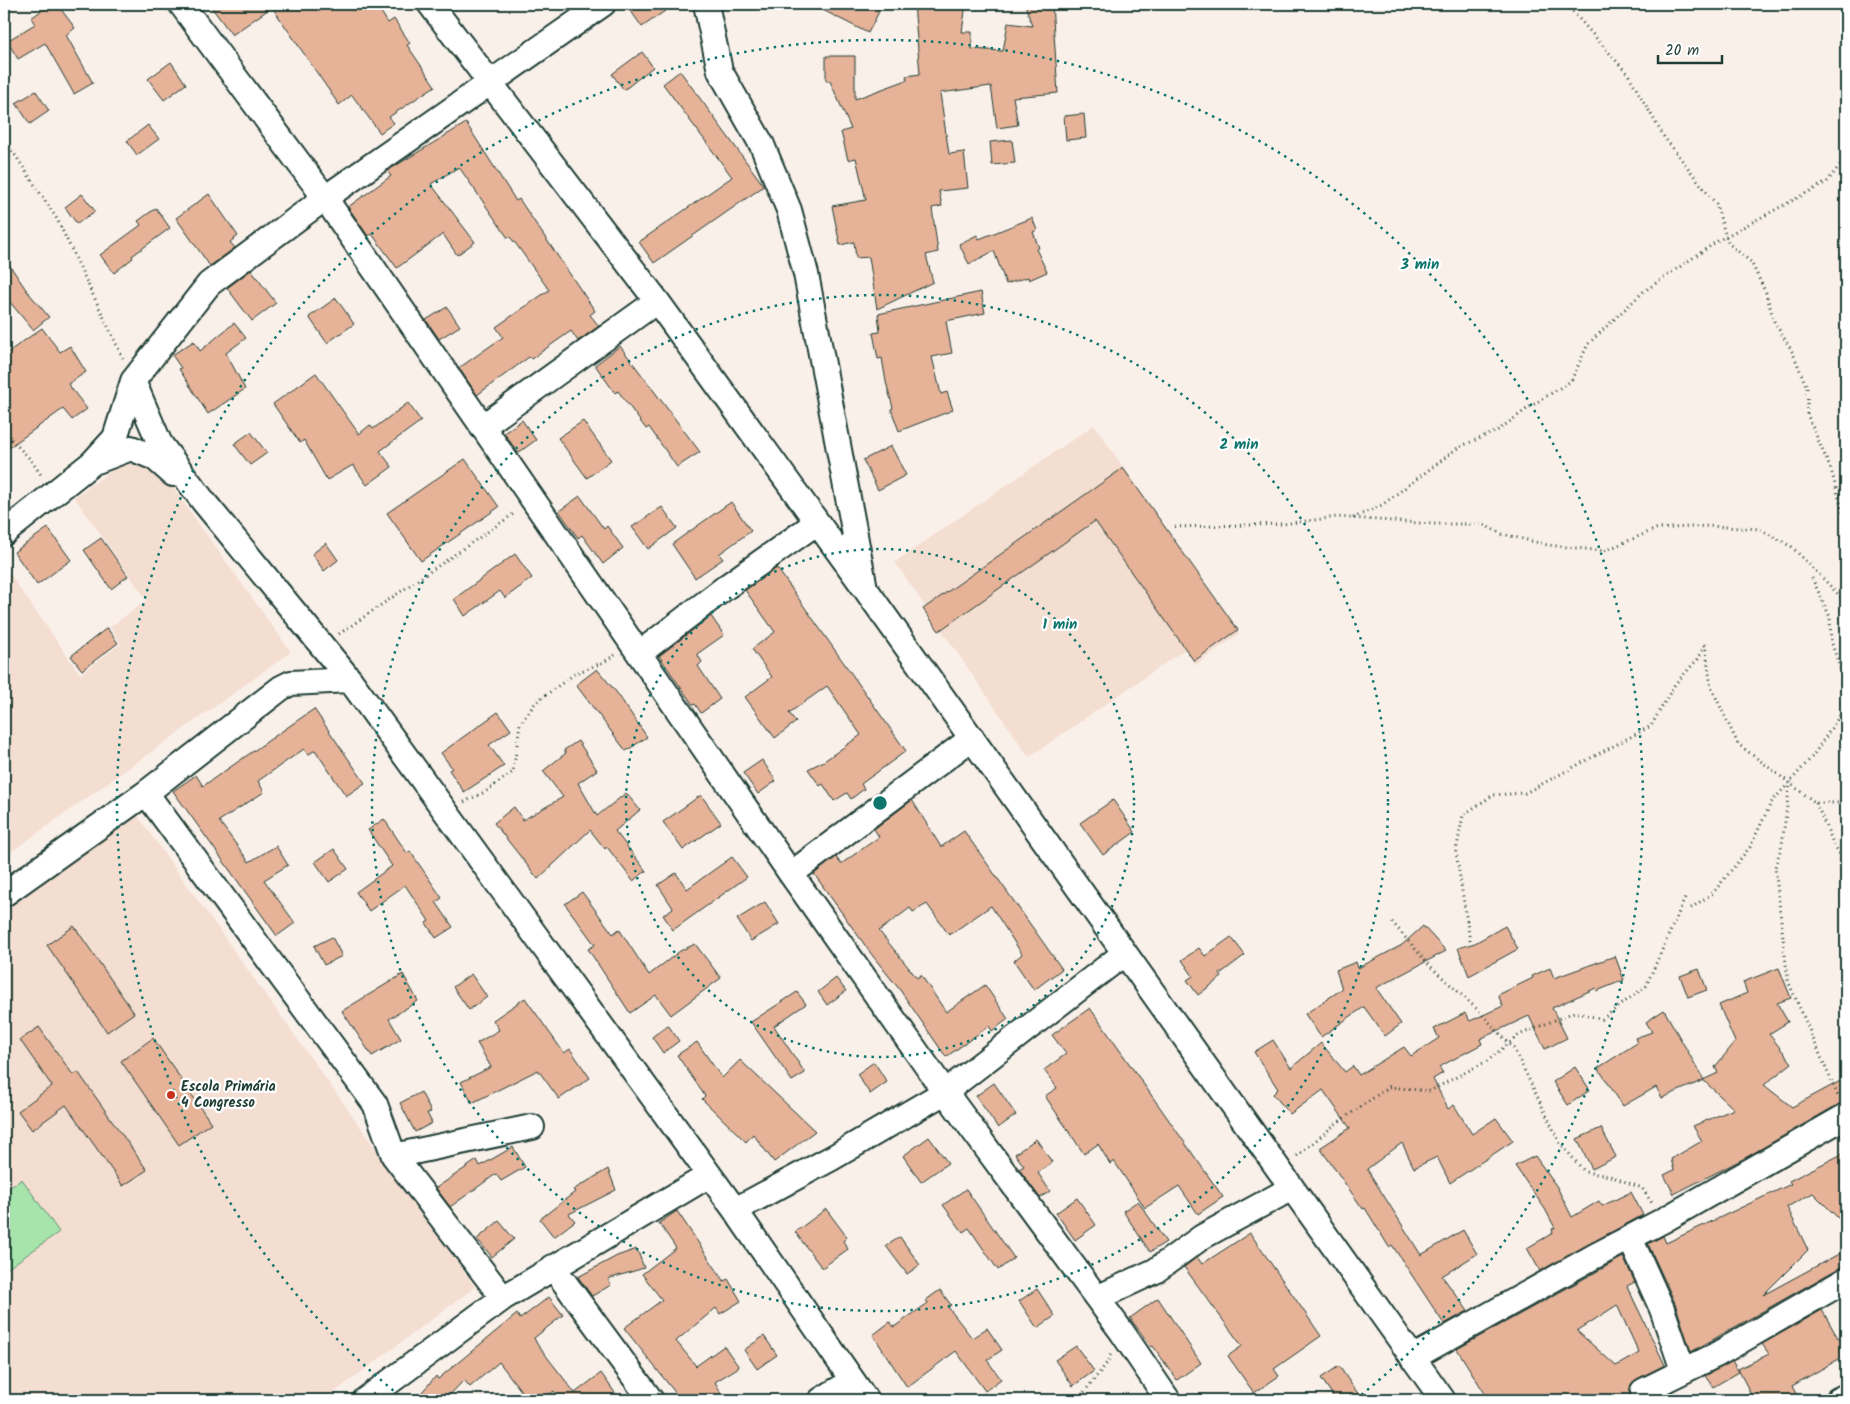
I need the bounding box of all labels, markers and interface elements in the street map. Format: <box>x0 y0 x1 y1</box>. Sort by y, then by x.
scale bar <box>1658 32 1721 64</box>
text: 20 m <box>1665 39 1699 63</box>
text: 3 min <box>1400 253 1439 277</box>
text: 2 min <box>1219 433 1259 457</box>
text: 1 min <box>1043 613 1077 637</box>
centre of rings <box>871 794 889 812</box>
place label: Escola Primária 4 Congresso <box>181 1076 276 1114</box>
marker: Escola Primária 4 Congresso <box>165 1089 177 1101</box>

